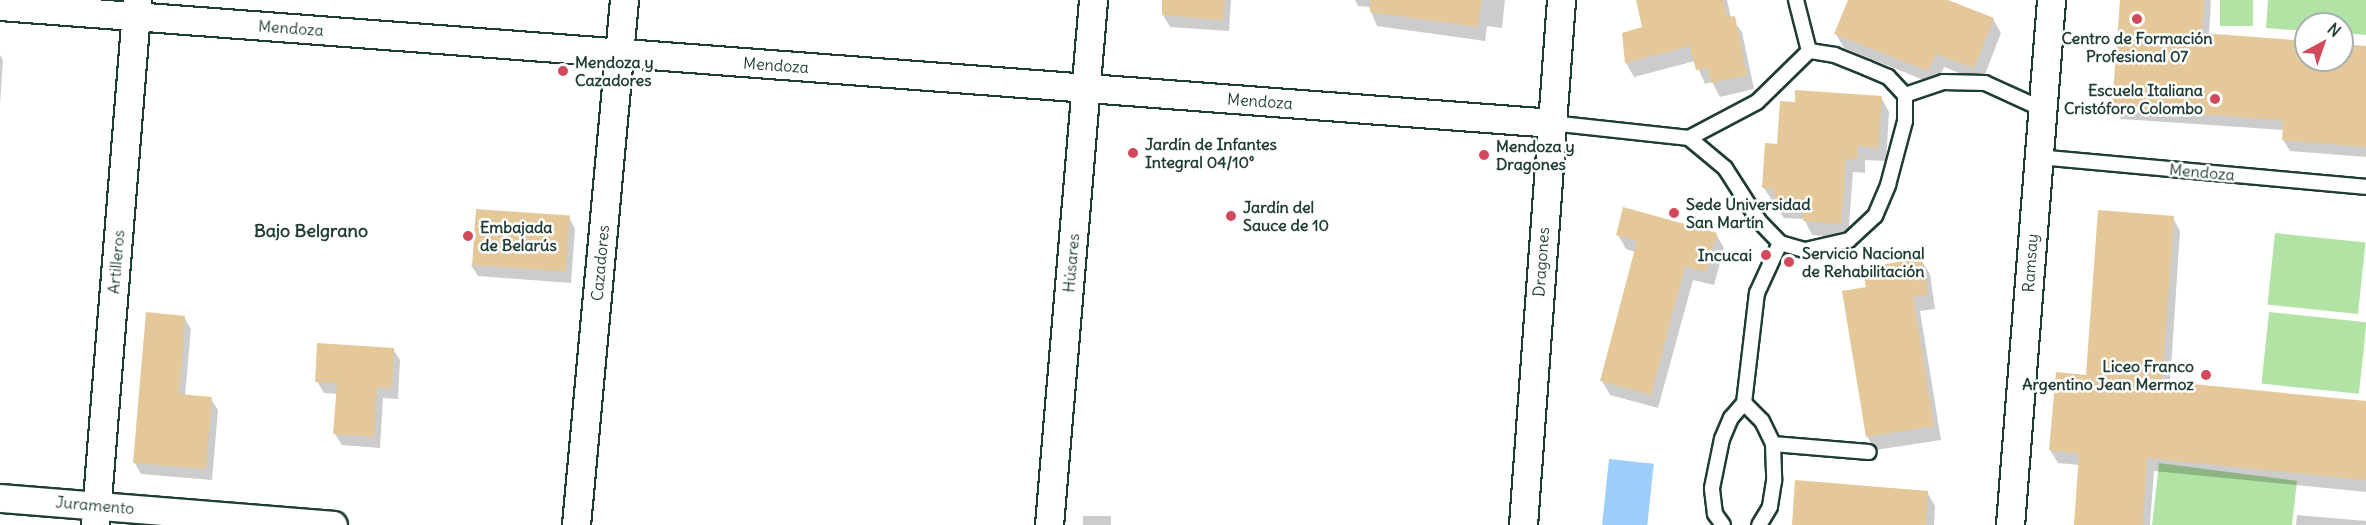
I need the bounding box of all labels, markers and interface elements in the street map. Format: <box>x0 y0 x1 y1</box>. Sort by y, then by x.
marker: Centro de Formación Profesional 07 <box>2130 12 2144 26</box>
north arrow <box>2294 12 2354 72</box>
street label: Mendoza <box>258 16 324 40</box>
text: N <box>2324 19 2345 41</box>
place label: Centro de Formación Profesional 07 <box>2061 28 2213 66</box>
place label: Mendoza y Cazadores <box>575 52 654 90</box>
street label: Mendoza <box>743 53 809 77</box>
marker: Mendoza y Cazadores <box>556 64 570 78</box>
place label: Escuela Italiana Cristóforo Colombo <box>2064 80 2203 118</box>
street label: Mendoza <box>1227 89 1293 113</box>
marker: Escuela Italiana Cristóforo Colombo <box>2208 92 2222 106</box>
place label: Jardín de Infantes Integral 04/10° <box>1145 134 1277 172</box>
place label: Mendoza y Dragones <box>1496 136 1575 174</box>
marker: Jardín de Infantes Integral 04/10° <box>1126 146 1140 160</box>
marker: Mendoza y Dragones <box>1477 148 1491 162</box>
street label: Mendoza <box>2168 160 2236 184</box>
place label: Sede Universidad San Martín <box>1686 194 1811 232</box>
place label: Jardín del Sauce de 10 <box>1243 197 1329 235</box>
marker: Sede Universidad San Martín <box>1667 206 1681 220</box>
marker: Jardín del Sauce de 10 <box>1224 209 1238 223</box>
place label: Embajada de Belarús <box>480 217 557 255</box>
district label: Bajo Belgrano <box>254 220 368 242</box>
street label: Cazadores <box>587 224 613 302</box>
street label: Dragones <box>1529 226 1553 298</box>
street label: Artilleros <box>104 229 128 295</box>
marker: Embajada de Belarús <box>461 229 475 243</box>
street label: Húsares <box>1059 233 1083 293</box>
street label: Ramsay <box>2018 233 2042 293</box>
place label: Servicio Nacional de Rehabilitación <box>1802 243 1925 281</box>
place label: Incucai <box>1698 245 1752 265</box>
marker: Incucai <box>1757 246 1775 264</box>
marker: Servicio Nacional de Rehabilitación <box>1780 253 1798 271</box>
place label: Liceo Franco Argentino Jean Mermoz <box>2022 356 2194 394</box>
marker: Liceo Franco Argentino Jean Mermoz <box>2199 368 2213 382</box>
street label: Juramento <box>55 492 135 518</box>

